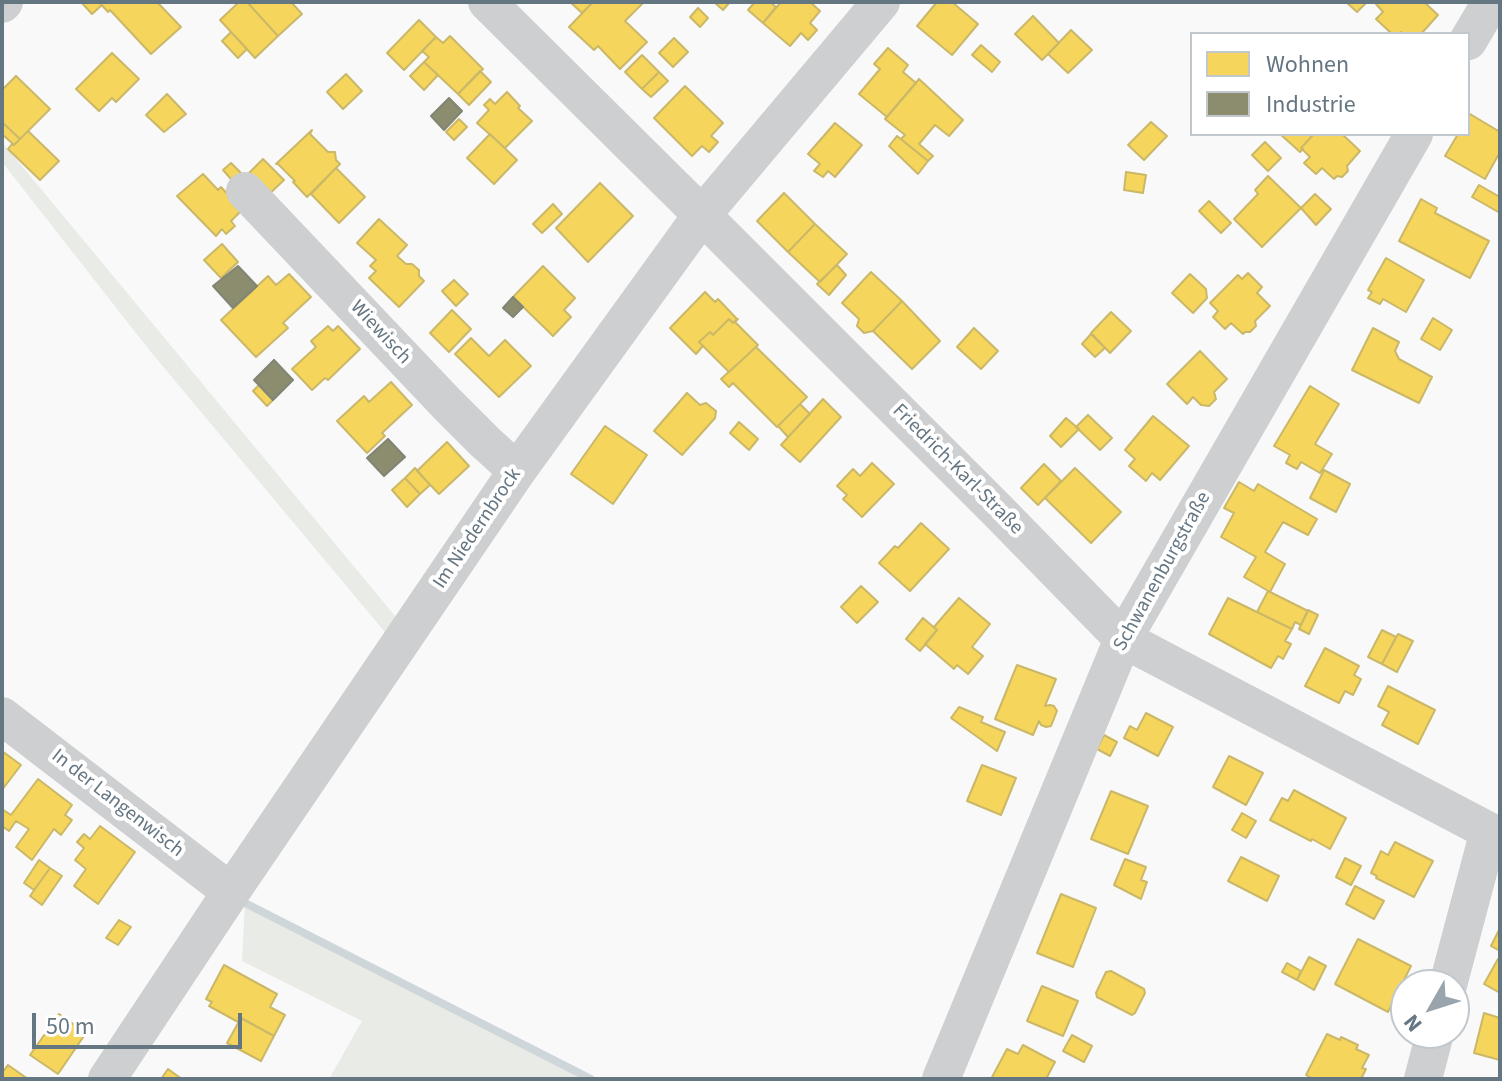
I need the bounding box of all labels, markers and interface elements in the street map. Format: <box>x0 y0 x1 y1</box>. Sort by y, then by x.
legend <box>1190 32 1470 136</box>
text: Wohnen <box>1266 47 1349 82</box>
text: Industrie <box>1266 87 1356 122</box>
street label: Wiewisch <box>345 296 415 370</box>
street label: Friedrich-Karl-Straße <box>887 400 1027 540</box>
street label: Im Niedernbrock <box>429 464 527 594</box>
street label: Schwanenburgstraße <box>1109 488 1217 656</box>
street label: In der Langenwisch <box>46 745 188 863</box>
north arrow <box>1390 969 1470 1049</box>
scale bar <box>36 997 246 1047</box>
text: N <box>1396 1007 1430 1039</box>
text: 50 m <box>46 1009 95 1044</box>

